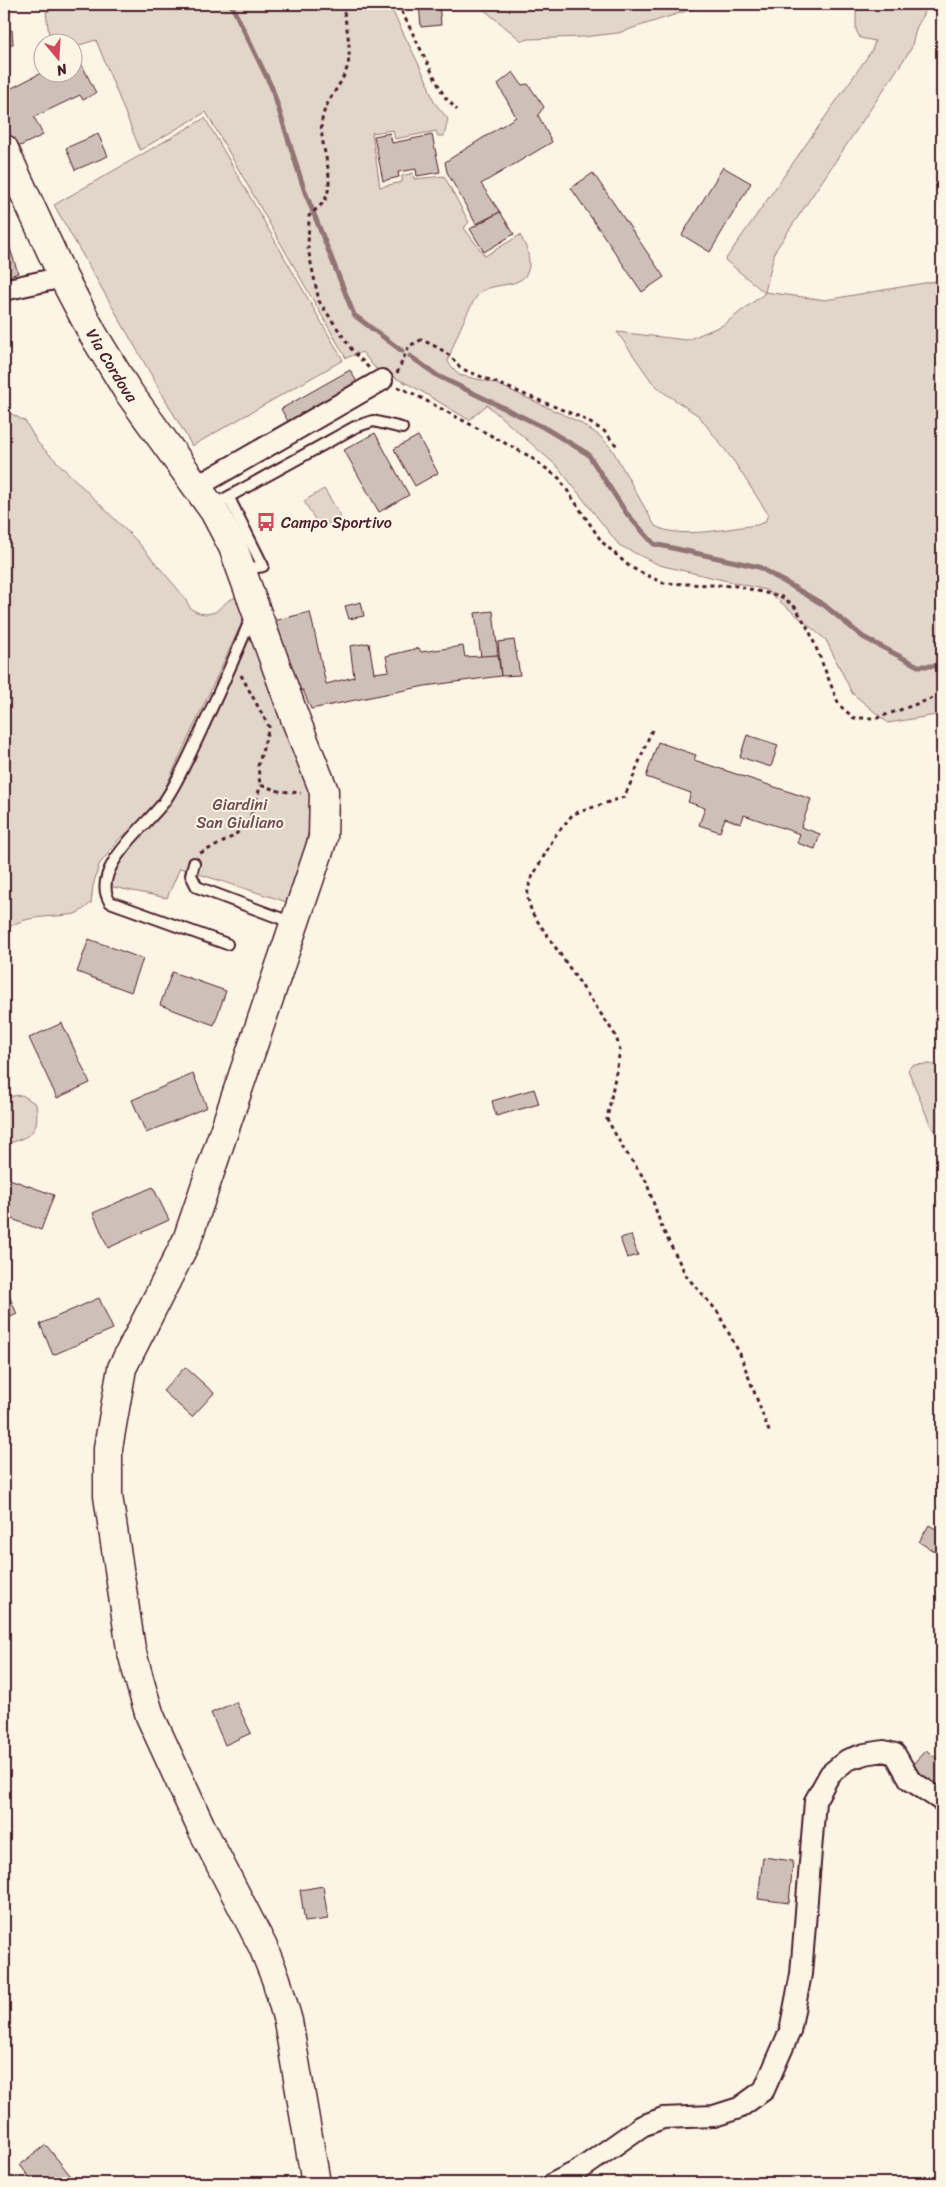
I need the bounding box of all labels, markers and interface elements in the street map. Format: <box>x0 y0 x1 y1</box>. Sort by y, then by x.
north arrow <box>32 32 82 82</box>
text: N <box>53 56 71 83</box>
street label: Via Cordova <box>78 323 146 410</box>
place label: Campo Sportivo <box>281 508 392 537</box>
bus stop icon: Campo Sportivo <box>255 511 277 533</box>
park label: Giardini San Giuliano <box>196 790 284 837</box>

